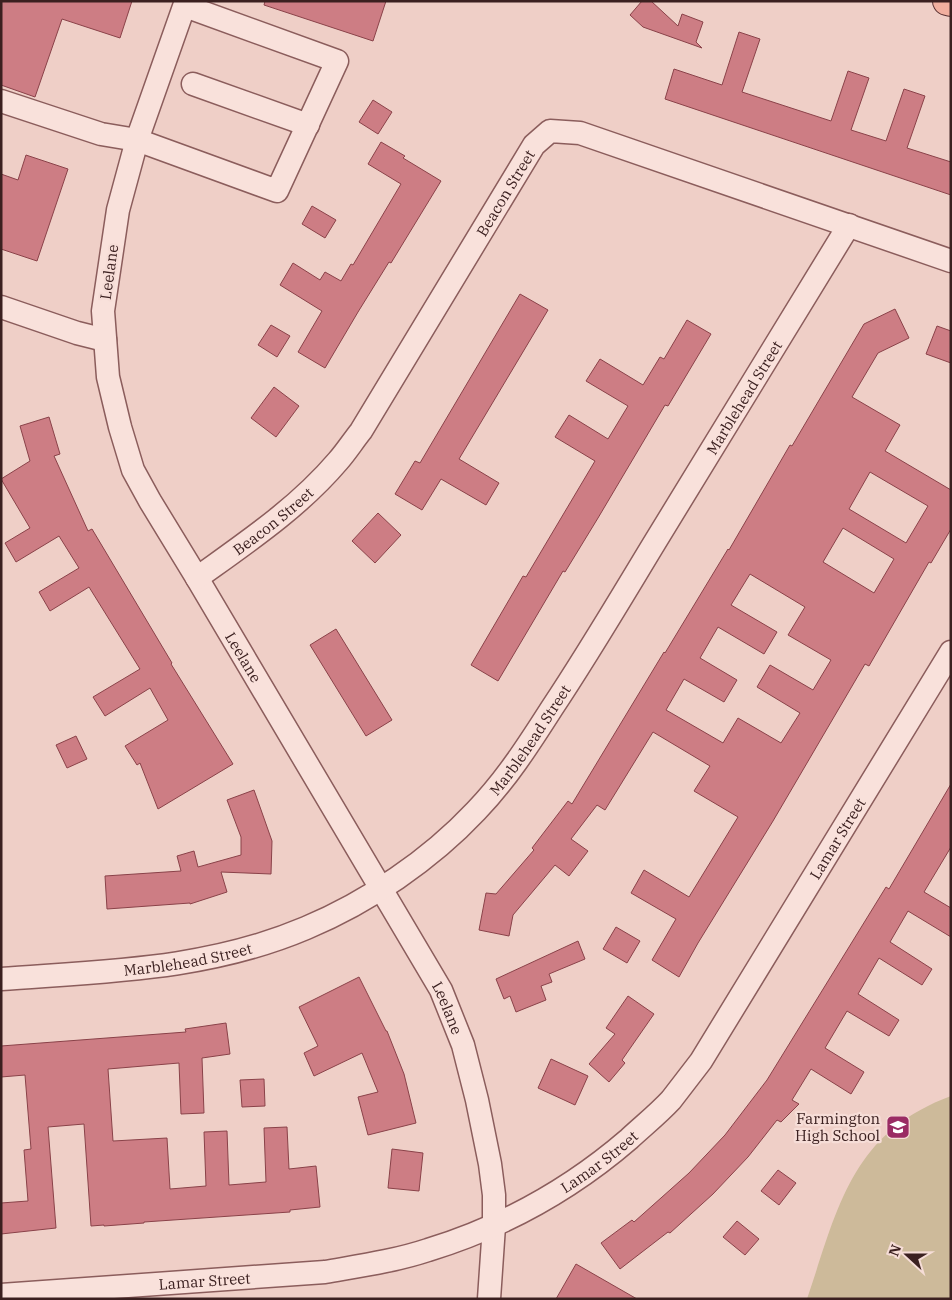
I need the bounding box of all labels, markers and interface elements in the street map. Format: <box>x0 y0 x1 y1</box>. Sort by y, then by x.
street label: Beacon Street <box>472 146 539 239</box>
street label: Leelane <box>96 243 122 301</box>
street label: Marblehead Street <box>702 337 786 458</box>
street label: Beacon Street <box>229 483 317 559</box>
street label: Leelane <box>222 628 266 686</box>
street label: Marblehead Street <box>485 681 574 799</box>
street label: Lamar Street <box>805 794 869 882</box>
street label: Marblehead Street <box>123 938 254 979</box>
street label: Leelane <box>428 978 467 1037</box>
place label: Farmington High School <box>795 1109 880 1145</box>
school or university icon: Farmington High School <box>885 1114 911 1140</box>
street label: Lamar Street <box>557 1126 642 1197</box>
north arrow <box>882 1230 932 1280</box>
text: N <box>884 1242 905 1259</box>
street label: Lamar Street <box>158 1268 251 1293</box>

